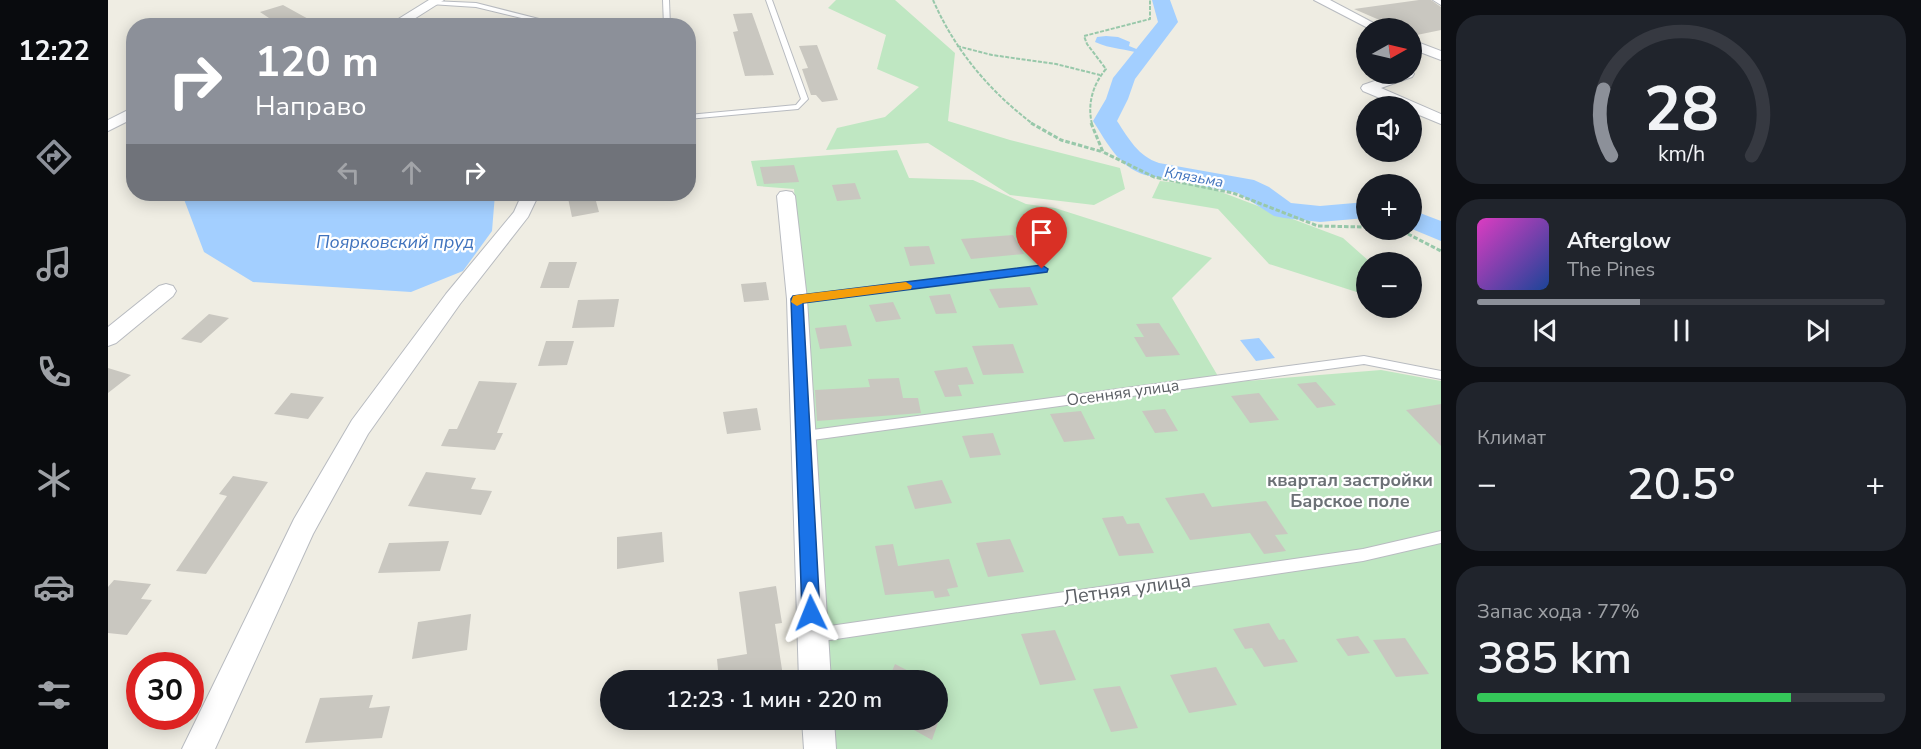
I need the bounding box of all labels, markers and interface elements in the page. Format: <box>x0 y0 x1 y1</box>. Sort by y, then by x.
north arrow <box>1356 18 1422 84</box>
map controls <box>1356 18 1422 318</box>
text: 12:22 <box>18 33 90 70</box>
text: 120 m <box>255 34 379 91</box>
icon: right <box>156 42 234 120</box>
text: 28 <box>1644 67 1718 152</box>
text: Направо <box>255 88 366 125</box>
button: sound <box>1356 96 1422 162</box>
icon: directions <box>33 136 75 178</box>
text: km/h <box>1657 140 1705 170</box>
icon: left <box>332 156 365 189</box>
icon: ahead <box>395 156 428 189</box>
icon: right <box>458 156 491 189</box>
water label: Клязьма <box>1163 162 1225 192</box>
button: + <box>1356 174 1422 240</box>
pin <box>1016 207 1067 269</box>
icon: arrive <box>1025 216 1058 249</box>
text: Afterglow <box>1567 226 1671 256</box>
water label: Поярковский пруд <box>316 230 474 254</box>
icon: music <box>33 243 75 285</box>
button: − <box>1356 252 1422 318</box>
text: The Pines <box>1567 256 1655 283</box>
icon: previous <box>1529 314 1562 347</box>
icon: pause <box>1665 314 1698 347</box>
icon: next <box>1801 314 1834 347</box>
icon: phone <box>33 351 75 393</box>
street label: Осенняя улица <box>1065 374 1181 412</box>
text: Климат <box>1477 424 1546 451</box>
text: 20.5° <box>1627 454 1735 515</box>
icon: climate <box>33 459 75 501</box>
text: − <box>1477 462 1497 507</box>
text: + <box>1865 462 1885 507</box>
district label: квартал застройки Барское поле <box>1267 468 1433 513</box>
icon: car <box>33 566 75 608</box>
street label: Летняя улица <box>1061 567 1193 611</box>
position arrow <box>779 581 843 645</box>
text: Запас хода · 77% <box>1477 598 1640 625</box>
text: 385 km <box>1477 628 1632 689</box>
speed limit sign: 30 <box>126 652 204 730</box>
icon: filters <box>33 674 75 716</box>
text: 12:23 · 1 мин · 220 m <box>666 685 882 715</box>

